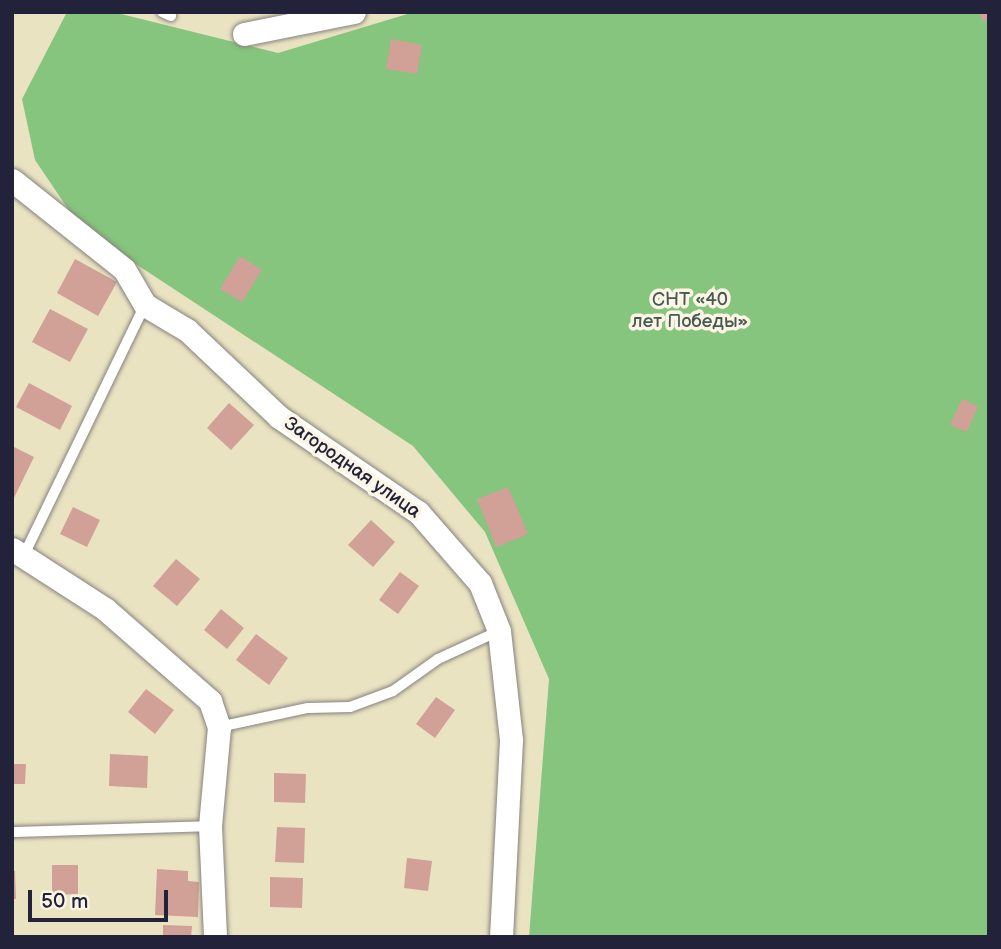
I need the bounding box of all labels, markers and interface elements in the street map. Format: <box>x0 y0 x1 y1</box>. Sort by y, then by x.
park label: СНТ «40 лет Победы» <box>632 289 748 333</box>
street label: Загородная улица <box>279 412 425 524</box>
scale bar <box>32 876 172 920</box>
text: 50 m <box>41 889 88 914</box>

